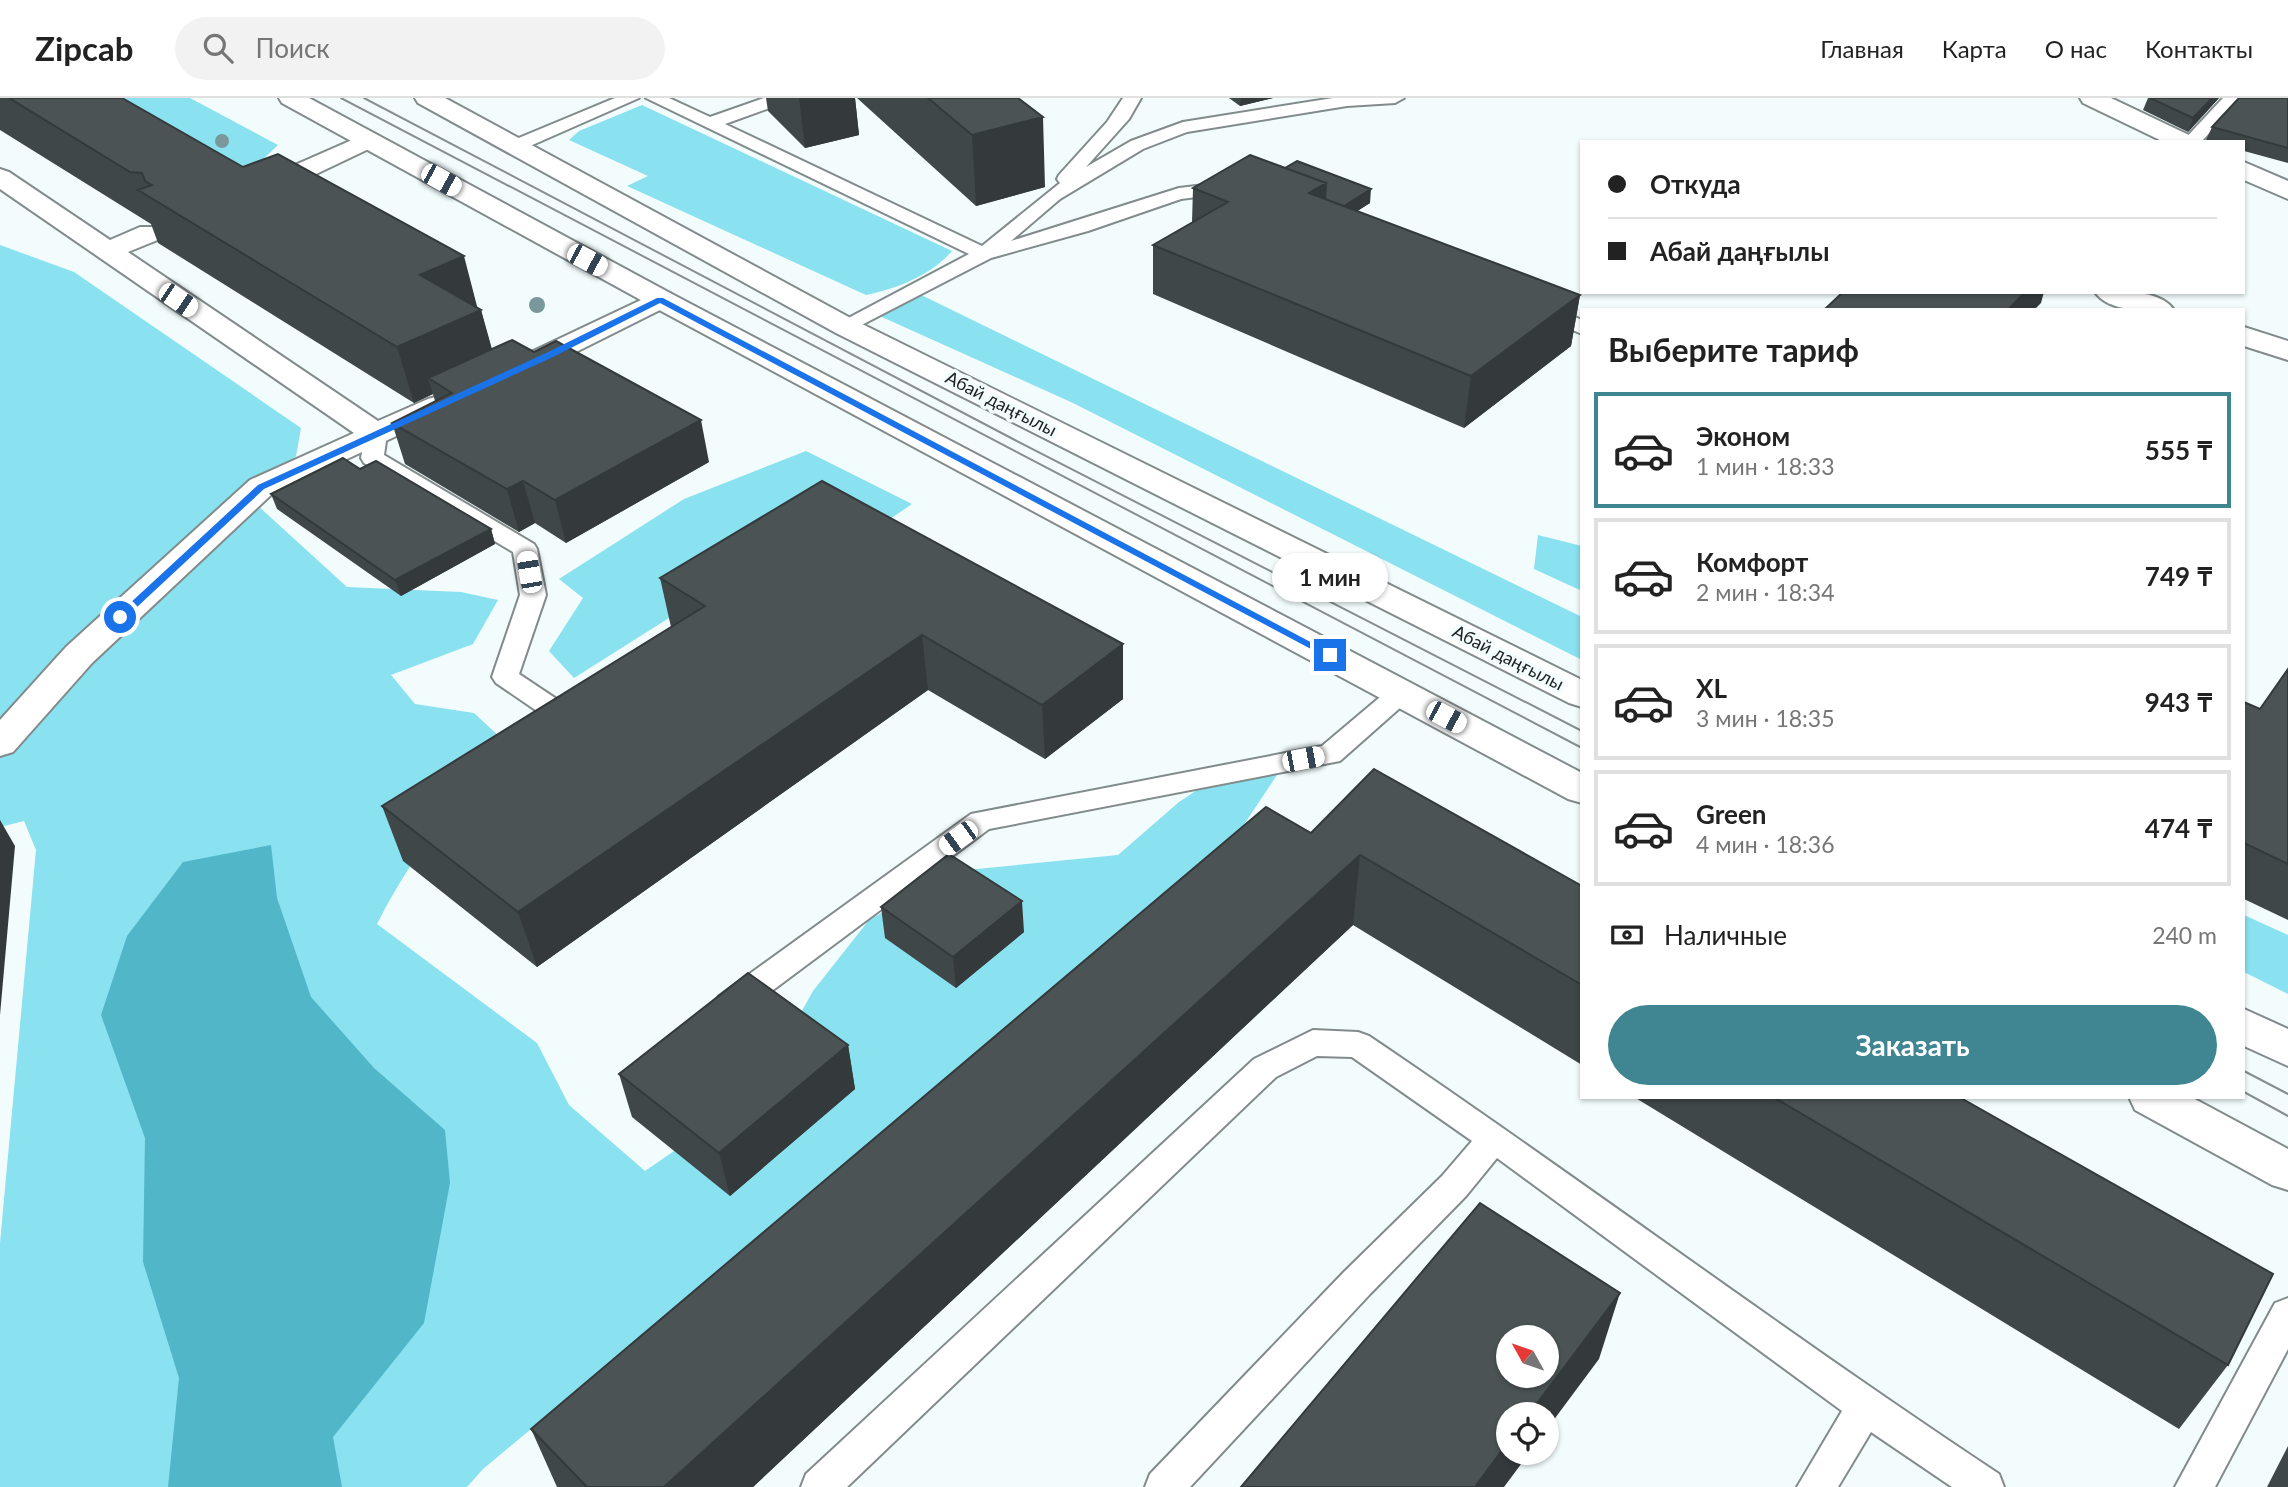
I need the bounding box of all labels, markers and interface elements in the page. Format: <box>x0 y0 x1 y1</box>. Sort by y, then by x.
search box <box>175 17 665 80</box>
text: Zipcab <box>35 28 133 68</box>
icon: search <box>199 29 237 67</box>
text: Поиск <box>255 32 330 64</box>
text: Главная <box>1820 34 1904 63</box>
text: Карта <box>1942 34 2007 63</box>
text: О нас <box>2045 34 2107 63</box>
text: Контакты <box>2145 34 2253 63</box>
car <box>418 161 465 199</box>
text: Откуда <box>1650 168 1741 200</box>
text: Абай даңғылы <box>1650 235 1829 267</box>
car <box>564 241 611 279</box>
car <box>155 280 202 320</box>
text: Выберите тариф <box>1608 330 1859 369</box>
street label: Абай даңғылы <box>942 366 1061 441</box>
icon: car <box>1612 419 1675 482</box>
text: Эконом <box>1696 420 1790 452</box>
text: 555 ₸ <box>2145 434 2213 466</box>
text: 1 мин · 18:33 <box>1696 452 1835 480</box>
icon: car <box>1612 545 1675 608</box>
text: Комфорт <box>1696 546 1808 578</box>
car <box>516 549 543 595</box>
callout: 1 мин <box>1272 554 1388 602</box>
text: 749 ₸ <box>2145 560 2213 592</box>
text: 1 мин <box>1299 563 1361 591</box>
text: 2 мин · 18:34 <box>1696 578 1835 606</box>
route start <box>104 601 136 633</box>
street label: Абай даңғылы <box>1449 620 1568 695</box>
route end <box>1314 639 1346 671</box>
icon: car <box>1612 671 1675 734</box>
text: XL <box>1696 672 1727 704</box>
text: 943 ₸ <box>2145 686 2213 718</box>
car <box>1423 698 1470 736</box>
text: 3 мин · 18:35 <box>1696 704 1835 732</box>
car <box>1281 745 1326 773</box>
icon: car <box>1612 797 1675 860</box>
text: Green <box>1696 798 1766 830</box>
text: 474 ₸ <box>2145 812 2213 844</box>
car <box>935 817 982 859</box>
text: 4 мин · 18:36 <box>1696 830 1835 858</box>
icon: cash <box>1608 916 1646 954</box>
text: Наличные <box>1664 919 1787 951</box>
text: 240 m <box>2152 921 2217 949</box>
button: Заказать <box>1608 1005 2217 1085</box>
north arrow <box>1496 1325 1559 1388</box>
map controls <box>1496 1325 1559 1465</box>
button: locate <box>1496 1402 1559 1465</box>

